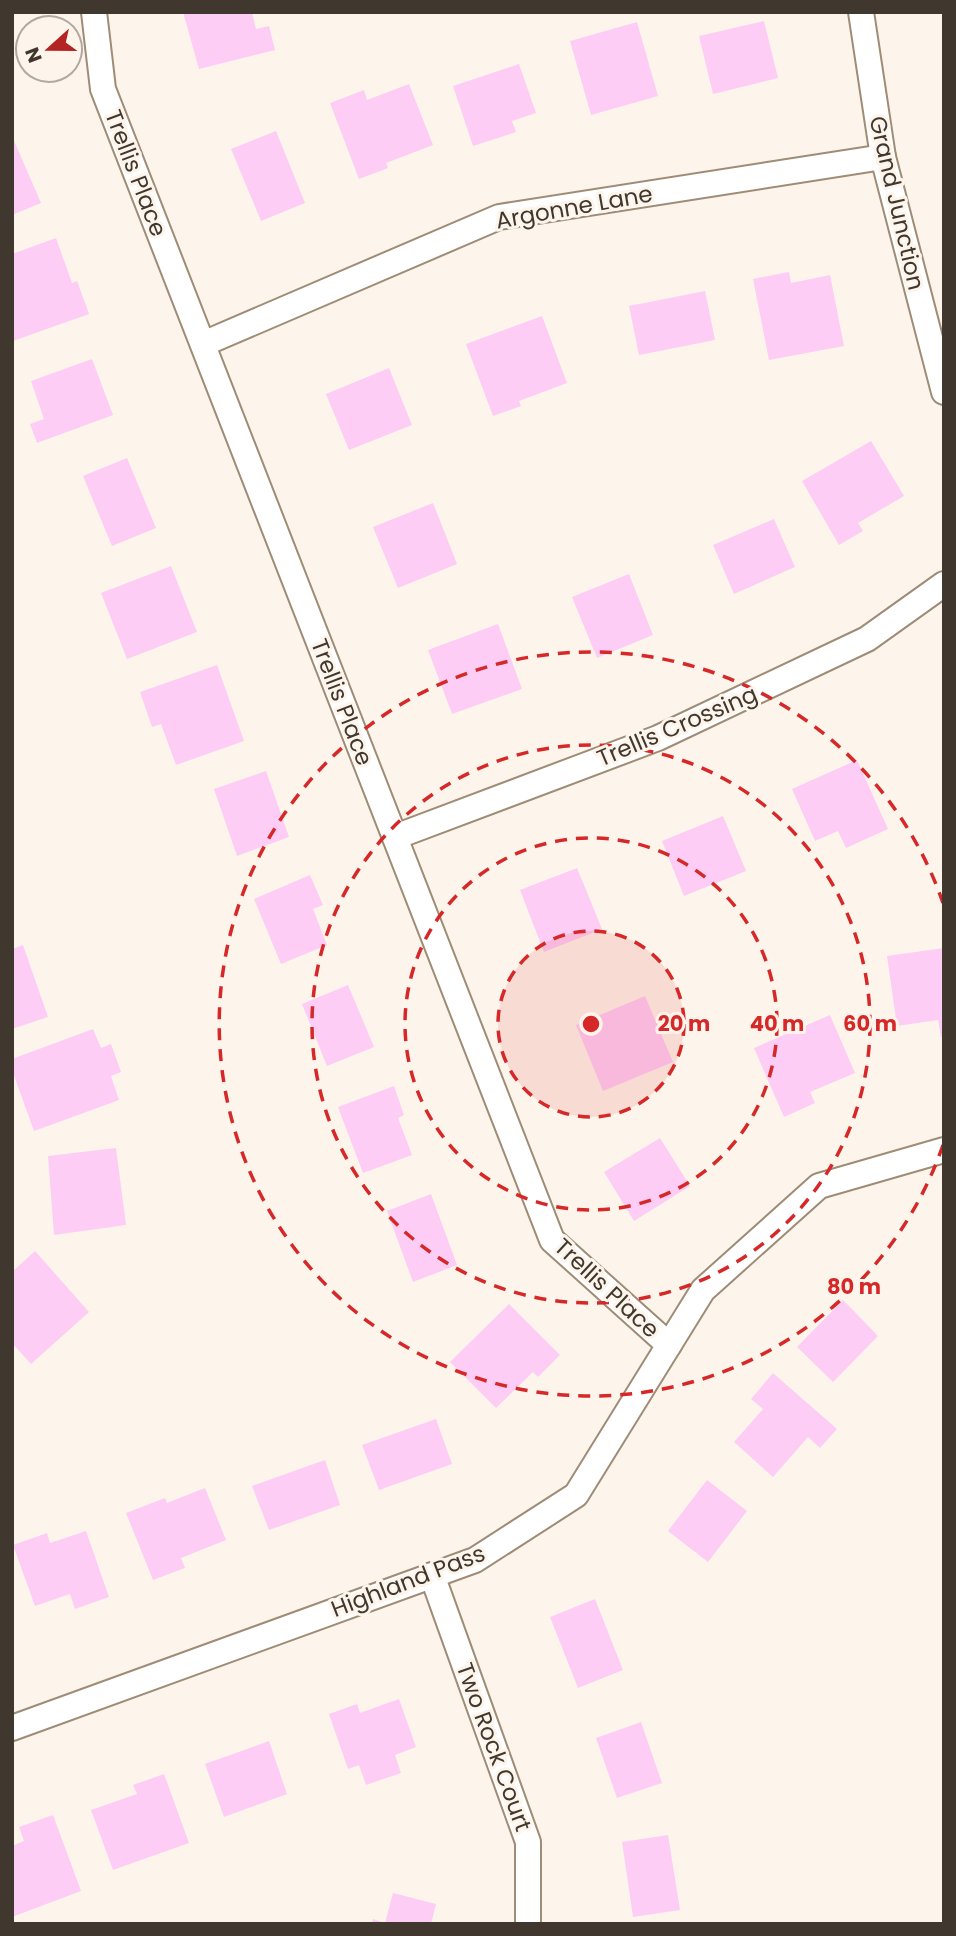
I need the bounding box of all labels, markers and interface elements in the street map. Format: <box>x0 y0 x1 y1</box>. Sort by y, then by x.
north arrow <box>14 14 84 84</box>
text: N <box>18 43 49 66</box>
street label: Trellis Place <box>97 105 175 241</box>
street label: Grand Junction <box>861 113 933 293</box>
street label: Argonne Lane <box>493 177 655 237</box>
street label: Trellis Place <box>303 634 381 770</box>
street label: Trellis Crossing <box>592 678 762 774</box>
text: 20 m <box>658 1009 710 1038</box>
text: 40 m <box>750 1009 804 1038</box>
text: 60 m <box>843 1009 897 1038</box>
centre of rings <box>579 1012 603 1036</box>
street label: Trellis Place <box>547 1231 667 1345</box>
text: 80 m <box>827 1272 881 1301</box>
street label: Highland Pass <box>326 1537 490 1625</box>
street label: Two Rock Court <box>449 1658 539 1836</box>

